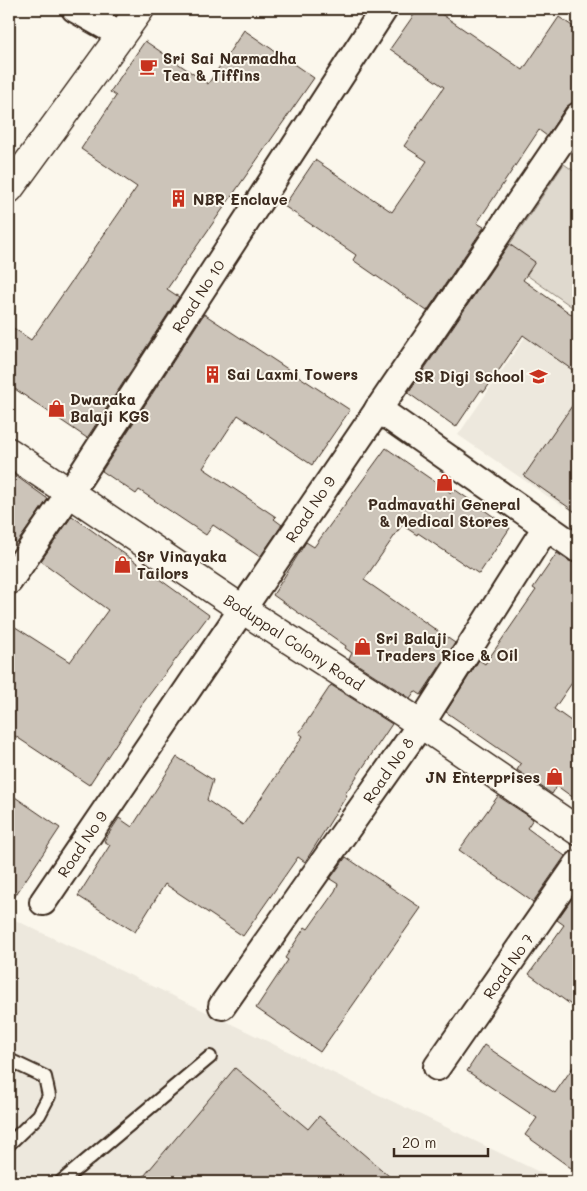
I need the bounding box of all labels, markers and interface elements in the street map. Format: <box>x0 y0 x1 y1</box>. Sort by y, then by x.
place label: Sri Sai Narmadha Tea & Tiffins <box>163 48 297 85</box>
cafe icon: Sri Sai Narmadha Tea & Tiffins <box>139 57 159 77</box>
building icon: NBR Enclave <box>169 189 189 209</box>
place label: NBR Enclave <box>193 189 288 209</box>
street label: Road No 10 <box>167 256 229 336</box>
building icon: Sai Laxmi Towers <box>203 364 223 384</box>
place label: Sai Laxmi Towers <box>227 364 358 384</box>
place label: SR Digi School <box>414 366 524 386</box>
school or university icon: SR Digi School <box>528 366 548 386</box>
place label: Dwaraka Balaji KGS <box>70 389 150 426</box>
shop icon: Dwaraka Balaji KGS <box>46 398 66 418</box>
street label: Road No 9 <box>281 472 340 546</box>
shop icon: Padmavathi General & Medical Stores <box>434 473 454 493</box>
place label: Padmavathi General & Medical Stores <box>368 494 520 531</box>
place label: Sr Vinayaka Tailors <box>137 546 227 583</box>
shop icon: Sr Vinayaka Tailors <box>113 555 133 575</box>
street label: Boduppal Colony Road <box>220 589 368 695</box>
place label: Sri Balaji Traders Rice & Oil <box>376 628 518 665</box>
shop icon: Sri Balaji Traders Rice & Oil <box>352 637 372 657</box>
street label: Road No 8 <box>358 733 418 807</box>
place label: JN Enterprises <box>425 767 540 787</box>
shop icon: JN Enterprises <box>544 767 564 787</box>
street label: Road No 9 <box>53 807 112 881</box>
street label: Road No 7 <box>478 929 538 1003</box>
scale bar <box>394 1126 488 1158</box>
text: 20 m <box>402 1132 436 1152</box>

